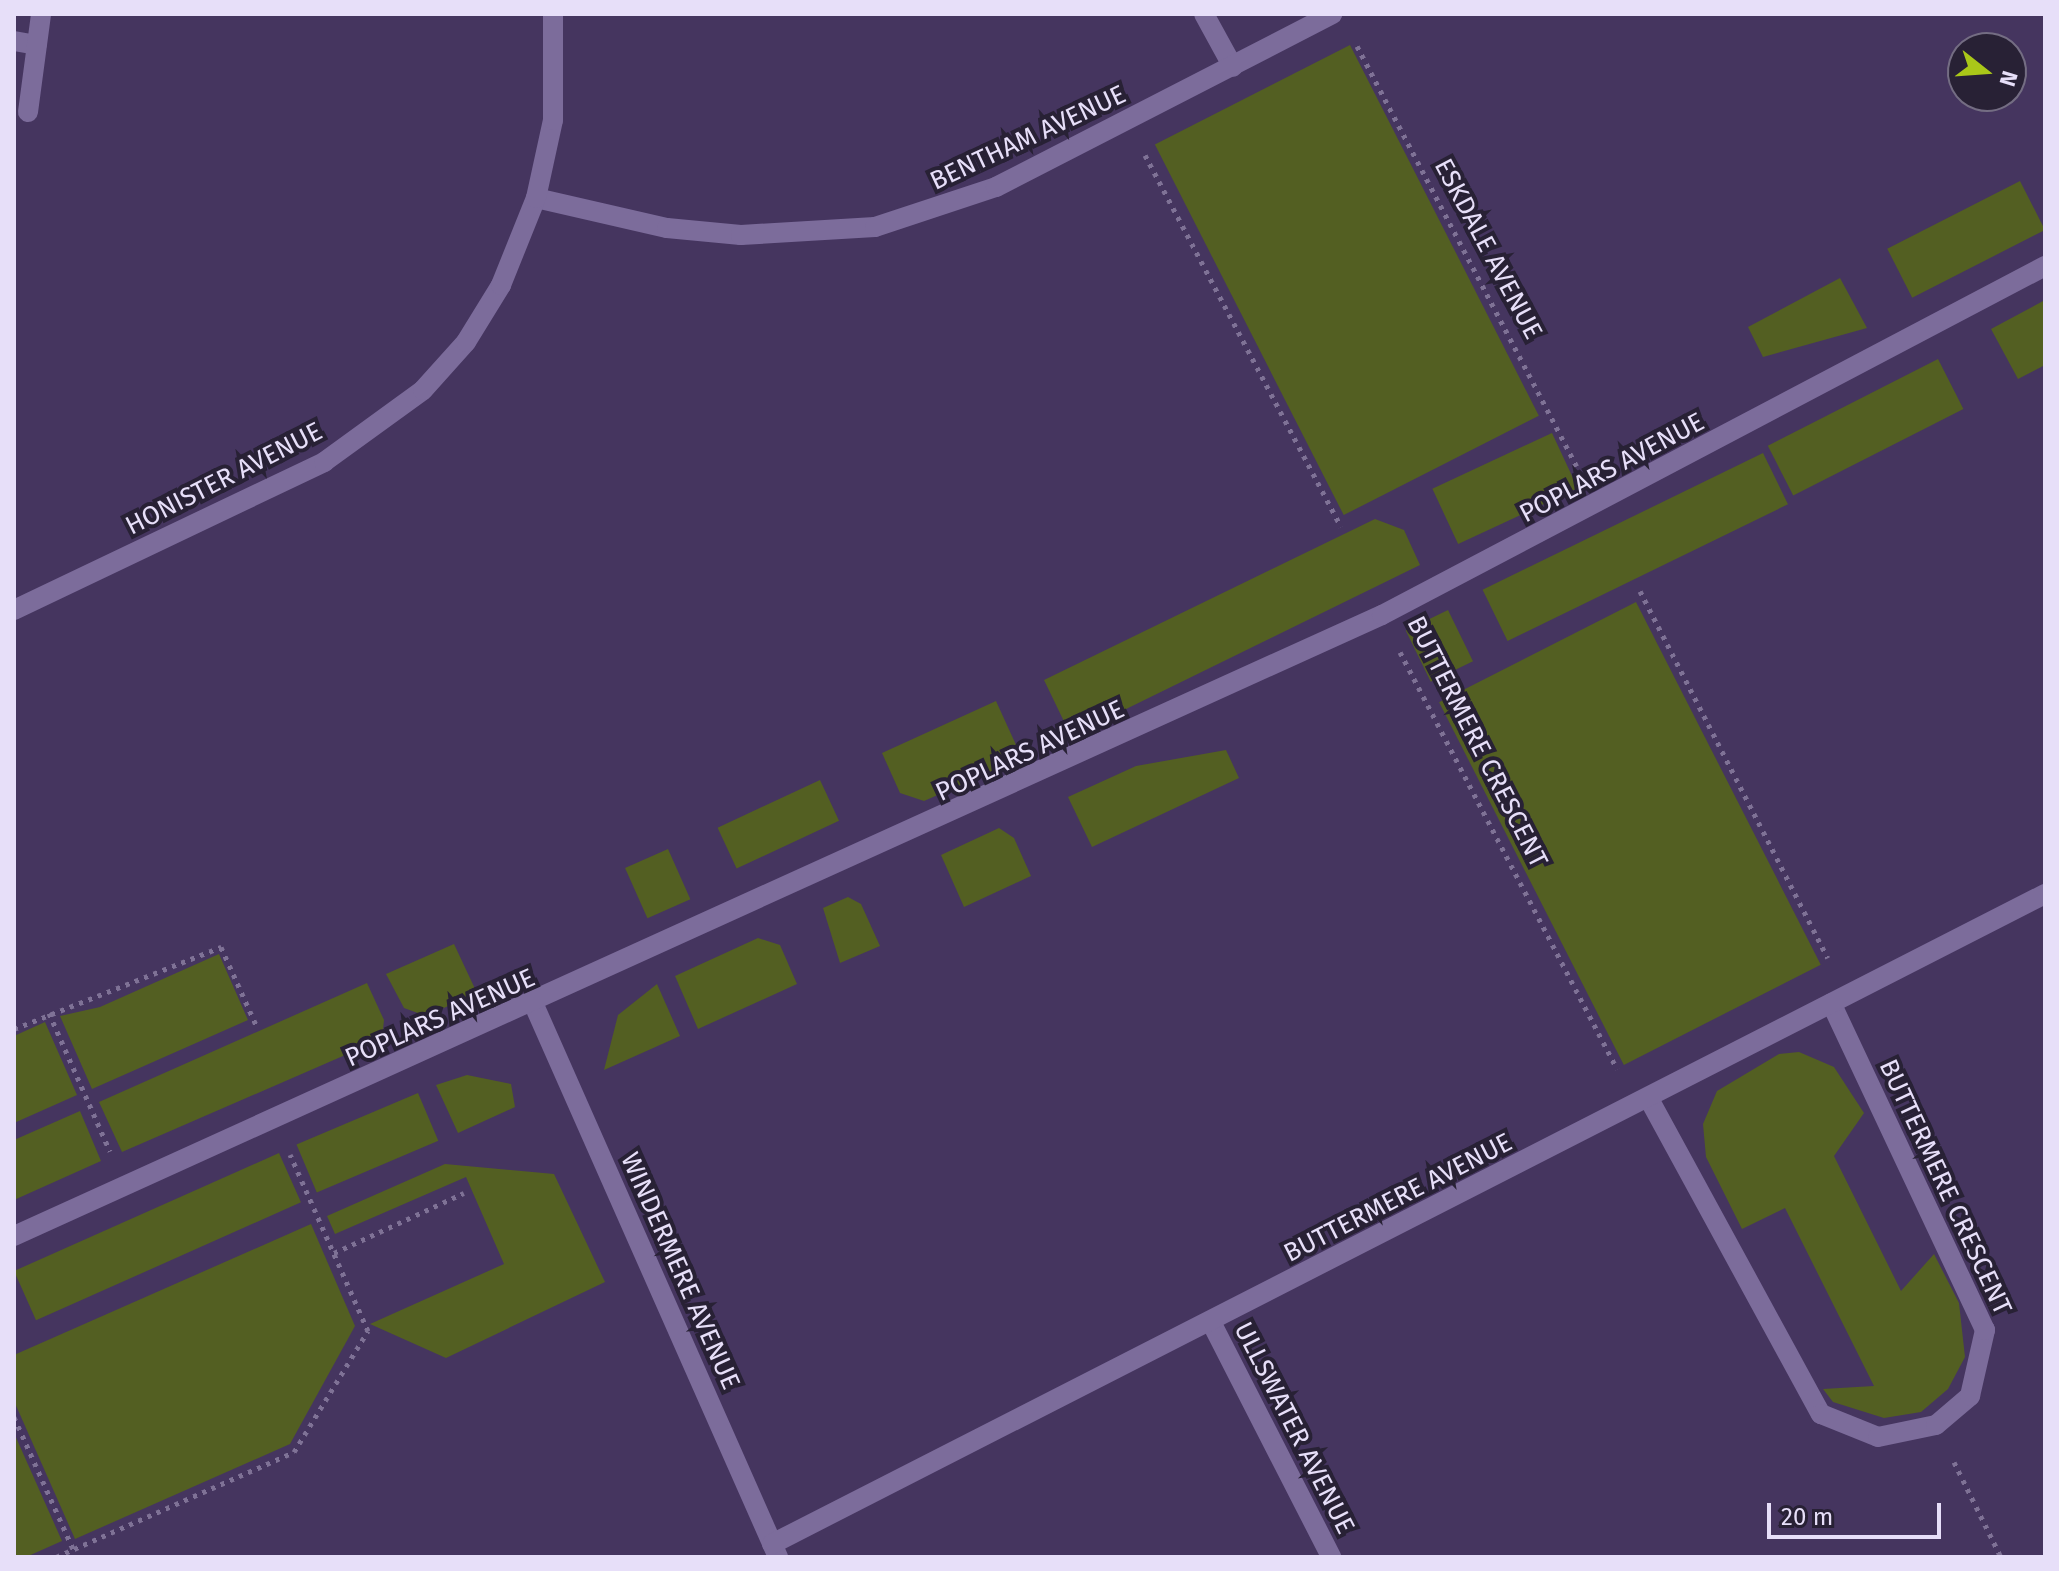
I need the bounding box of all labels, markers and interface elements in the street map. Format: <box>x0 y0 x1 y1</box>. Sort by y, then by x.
north arrow <box>1947 32 2027 112</box>
text: N <box>1993 68 2024 90</box>
street label: BENTHAM AVENUE <box>925 79 1131 197</box>
street label: ESKDALE AVENUE <box>1427 153 1549 345</box>
street label: POPLARS AVENUE <box>1514 406 1710 530</box>
street label: HONISTER AVENUE <box>120 416 328 542</box>
street label: BUTTERMERE CRESCENT <box>1400 611 1554 873</box>
street label: POPLARS AVENUE <box>931 694 1129 808</box>
street label: POPLARS AVENUE <box>340 962 540 1074</box>
street label: BUTTERMERE CRESCENT <box>1872 1054 2018 1320</box>
street label: BUTTERMERE AVENUE <box>1279 1127 1517 1269</box>
street label: WINDERMERE AVENUE <box>614 1148 746 1394</box>
street label: ULLSWATER AVENUE <box>1227 1317 1361 1539</box>
scale bar <box>1771 1487 1945 1537</box>
text: 20 m <box>1781 1503 1833 1531</box>

